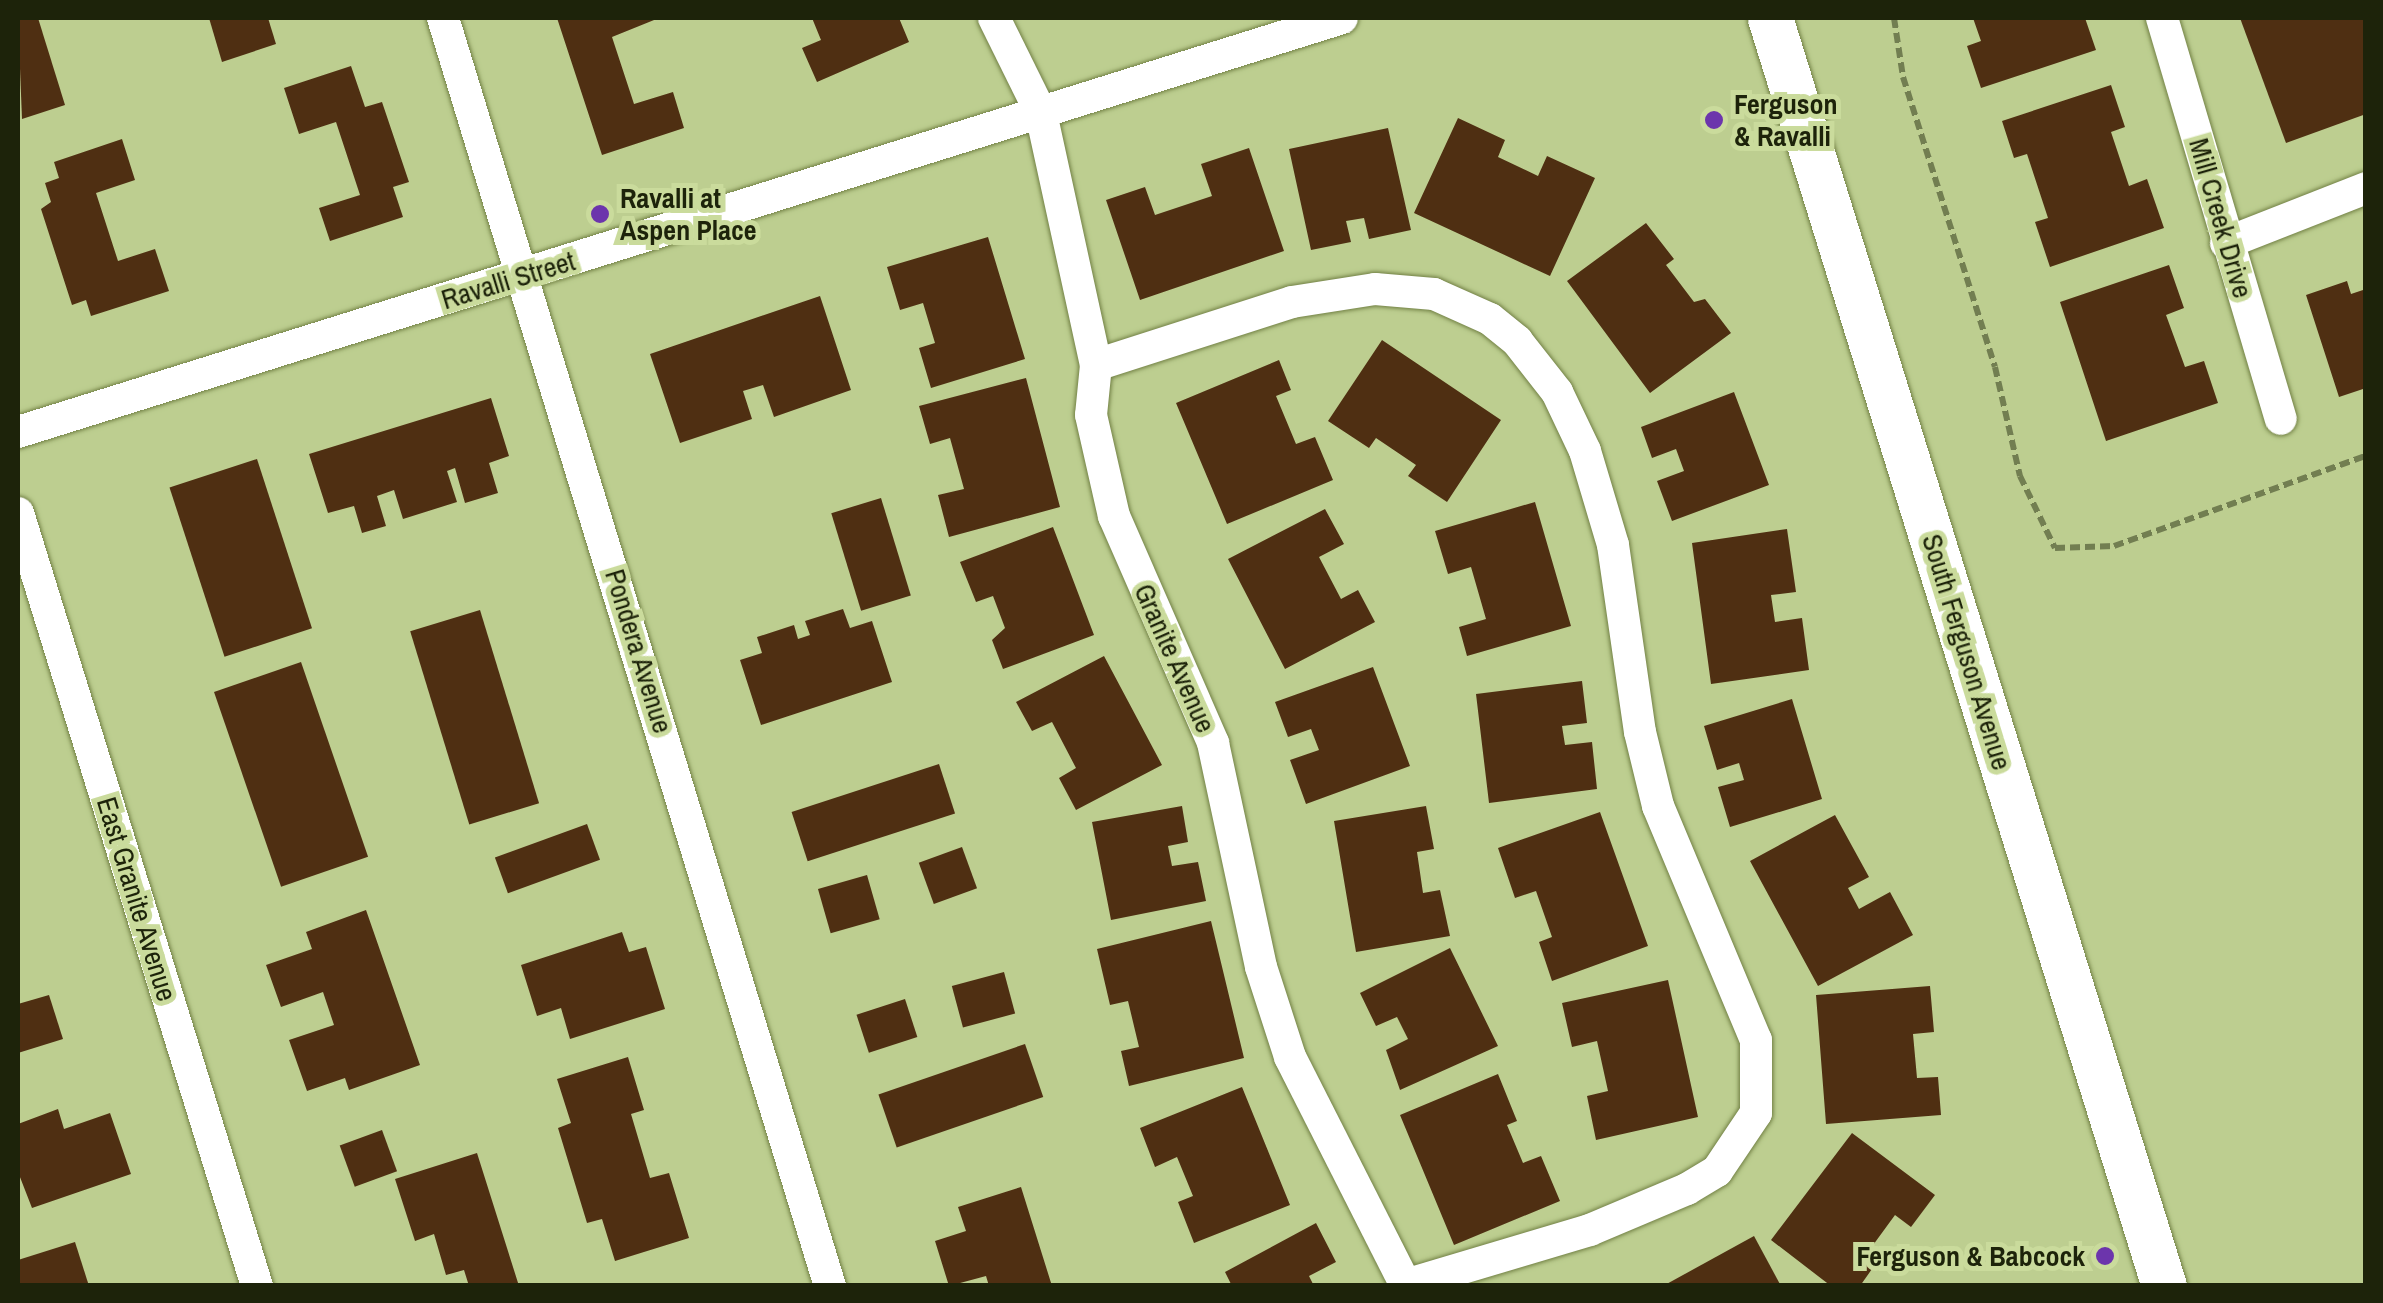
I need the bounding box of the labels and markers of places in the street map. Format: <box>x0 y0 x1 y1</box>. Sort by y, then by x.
place label: Ferguson & Ravalli <box>1734 87 1837 153</box>
marker: Ferguson & Ravalli <box>1703 109 1725 131</box>
place label: Ravalli at Aspen Place <box>620 181 757 247</box>
marker: Ravalli at Aspen Place <box>589 203 611 225</box>
place label: Ferguson & Babcock <box>1856 1239 2085 1273</box>
marker: Ferguson & Babcock <box>2094 1245 2116 1267</box>

